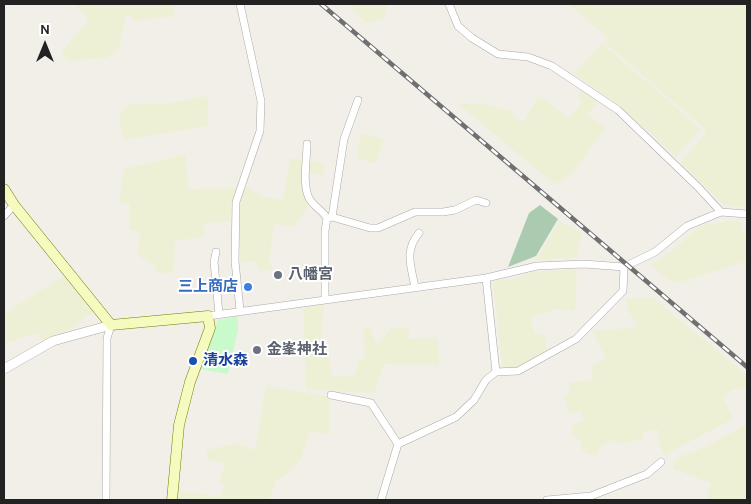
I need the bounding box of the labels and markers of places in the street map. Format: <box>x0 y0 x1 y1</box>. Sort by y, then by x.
place label: 八幡宮 <box>288 266 333 284</box>
marker: 八幡宮 <box>272 269 284 281</box>
place label: 三上商店 <box>178 278 238 296</box>
marker: 三上商店 <box>242 281 254 293</box>
place label: 金峯神社 <box>267 341 327 359</box>
marker: 金峯神社 <box>251 344 263 356</box>
place label: 清水森 <box>203 352 248 370</box>
marker: 清水森 <box>187 355 199 367</box>

